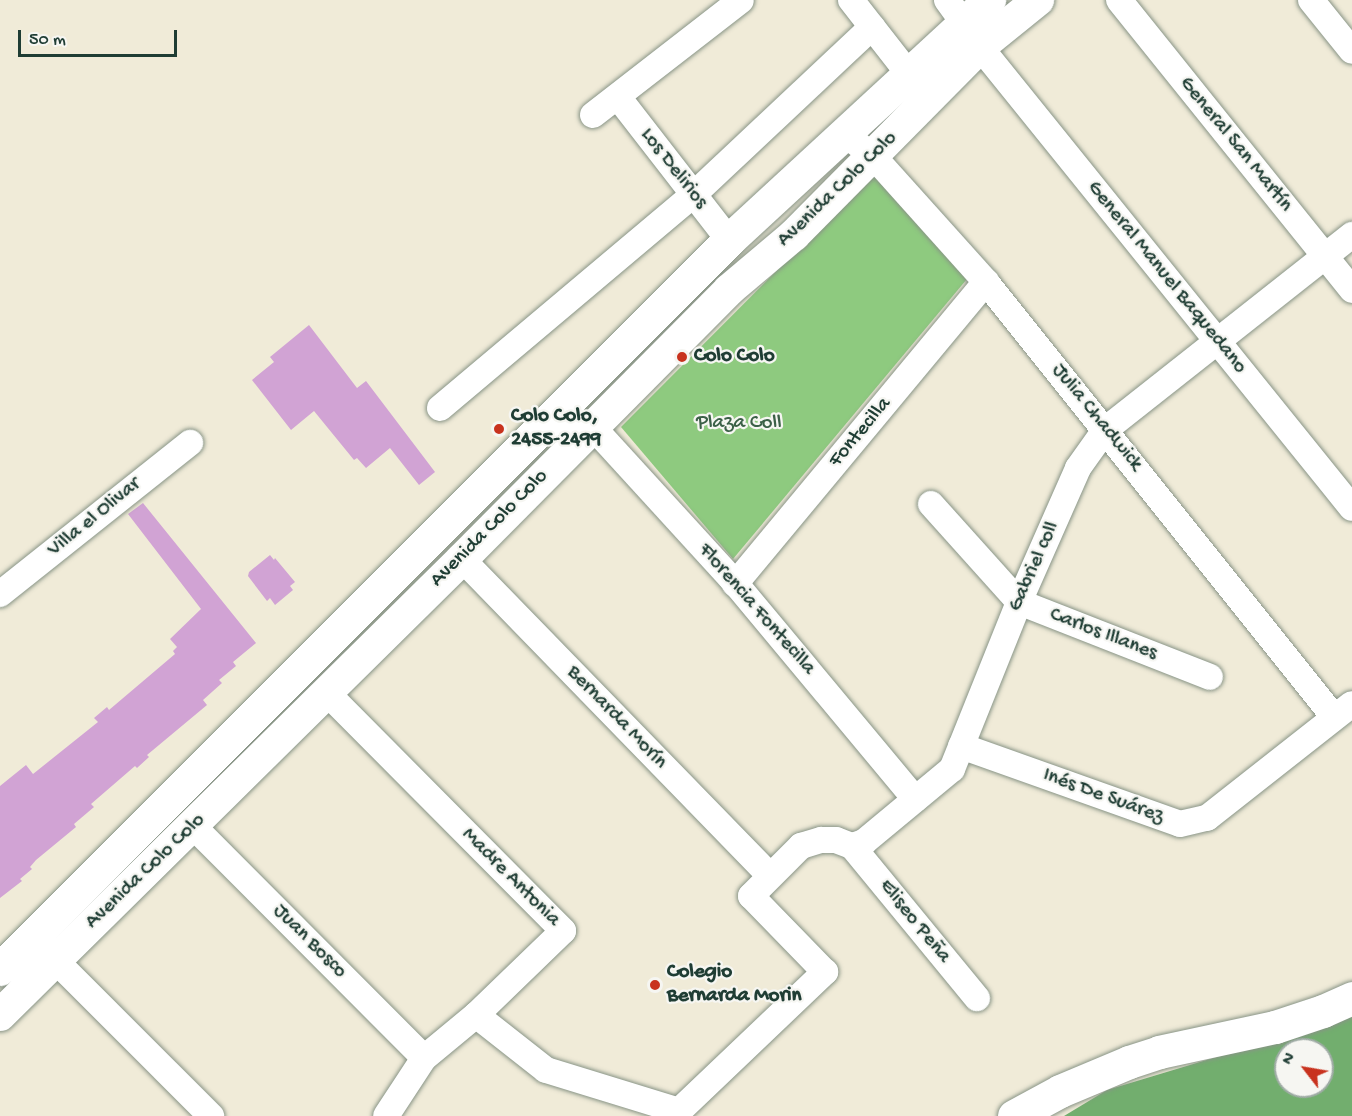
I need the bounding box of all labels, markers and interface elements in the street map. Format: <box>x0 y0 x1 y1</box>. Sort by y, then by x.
scale bar <box>21 18 180 56</box>
text: 50 m <box>29 30 66 51</box>
street label: General San Martín <box>1173 72 1297 218</box>
street label: Los Delirios <box>634 124 712 214</box>
street label: Avenida Colo Colo <box>773 127 903 253</box>
street label: General Manuel Baquedano <box>1081 177 1251 379</box>
place label: Colo Colo <box>694 344 775 370</box>
marker: Colo Colo <box>675 350 689 364</box>
street label: Julia Chadwick <box>1045 359 1147 477</box>
street label: Fontecilla <box>824 393 898 473</box>
place label: Colo Colo, 2455-2499 <box>511 404 601 454</box>
park label: Plaza Coll <box>696 411 782 437</box>
marker: Colo Colo, 2455-2499 <box>492 422 506 436</box>
street label: Avenida Colo Colo <box>426 465 554 593</box>
street label: Villa el Olivar <box>43 473 147 563</box>
street label: Gabriel coll <box>1004 518 1066 616</box>
street label: Florencia Fontecilla <box>692 539 820 681</box>
street label: Carlos Illanes <box>1046 603 1160 667</box>
street label: Bernarda Morín <box>560 661 672 775</box>
street label: Inés De Suárez <box>1039 763 1167 831</box>
street label: Avenida Colo Colo <box>81 809 211 935</box>
street label: Madre Antonia <box>455 823 565 933</box>
street label: Eliseo Peña <box>873 875 955 969</box>
street label: Juan Bosco <box>267 900 351 984</box>
place label: Colegio Bernarda Morin <box>667 960 801 1010</box>
marker: Colegio Bernarda Morin <box>648 978 662 992</box>
north arrow <box>1274 1038 1334 1098</box>
text: N <box>1279 1050 1301 1069</box>

